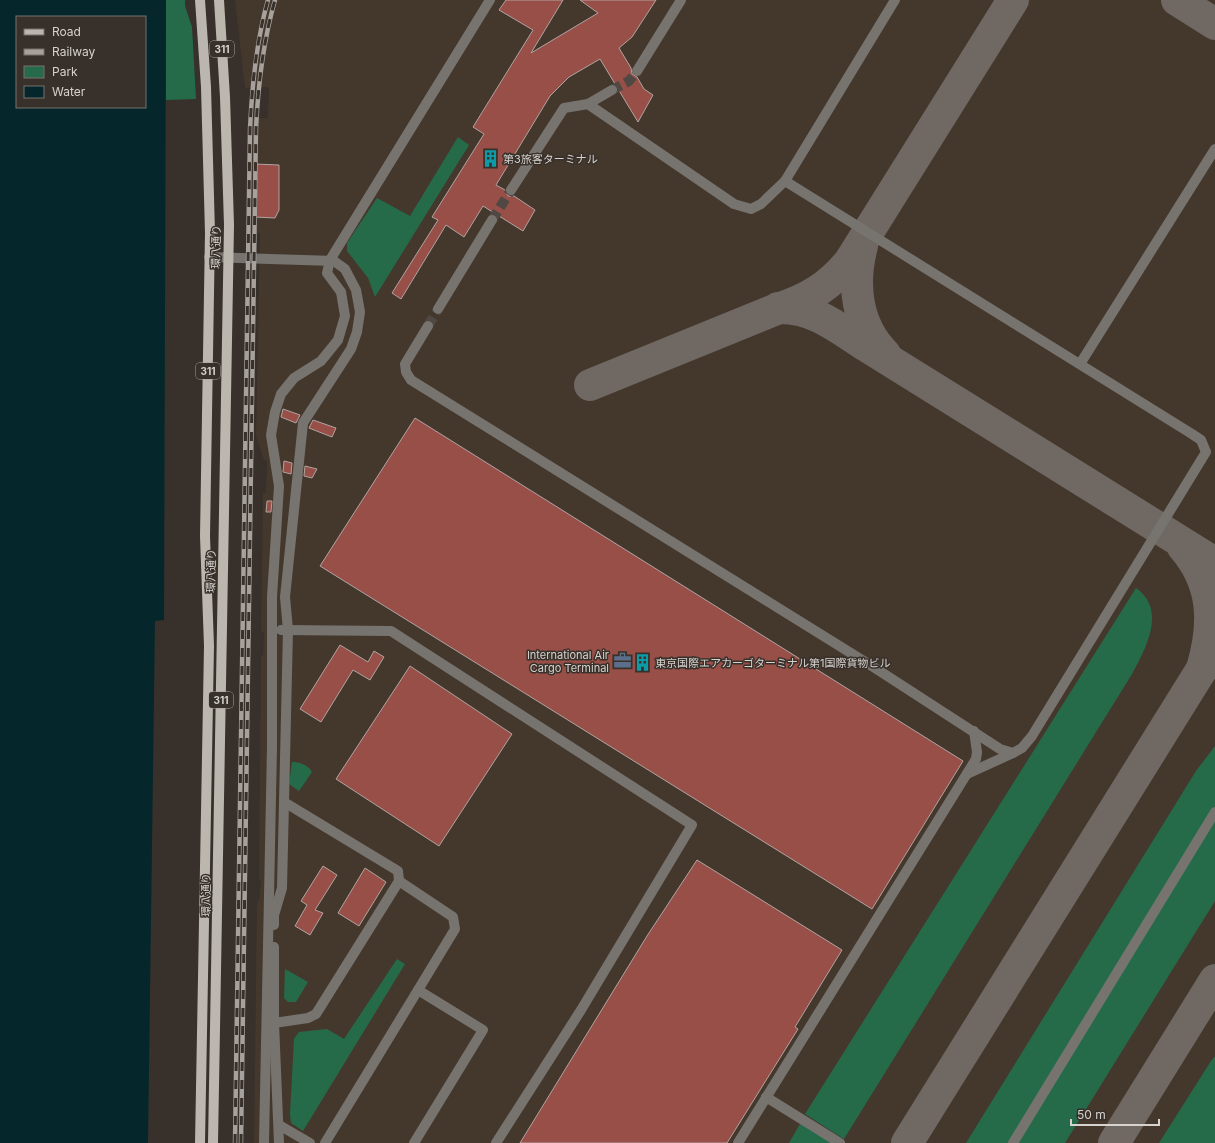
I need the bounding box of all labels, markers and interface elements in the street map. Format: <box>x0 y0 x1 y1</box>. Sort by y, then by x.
legend <box>16 16 146 108</box>
text: Road <box>52 24 81 39</box>
road number: 311 <box>210 41 234 57</box>
text: Railway <box>52 44 96 59</box>
text: Park <box>52 64 78 79</box>
text: Water <box>52 84 86 99</box>
building icon: 第3旅客ターミナル <box>480 149 500 169</box>
place label: 第3旅客ターミナル <box>503 152 598 166</box>
street label: 環八通り <box>209 225 223 269</box>
road number: 311 <box>196 363 220 379</box>
street label: 環八通り <box>204 549 218 593</box>
place label: International Air Cargo Terminal <box>527 648 609 675</box>
office icon: International Air Cargo Terminal <box>612 651 632 671</box>
building icon: 東京国際エアカーゴターミナル第1国際貨物ビル <box>632 653 652 673</box>
place label: 東京国際エアカーゴターミナル第1国際貨物ビル <box>655 656 890 670</box>
road number: 311 <box>209 692 233 708</box>
street label: 環八通り <box>199 873 213 917</box>
scale bar <box>1071 1101 1159 1127</box>
text: 50 m <box>1077 1107 1106 1122</box>

